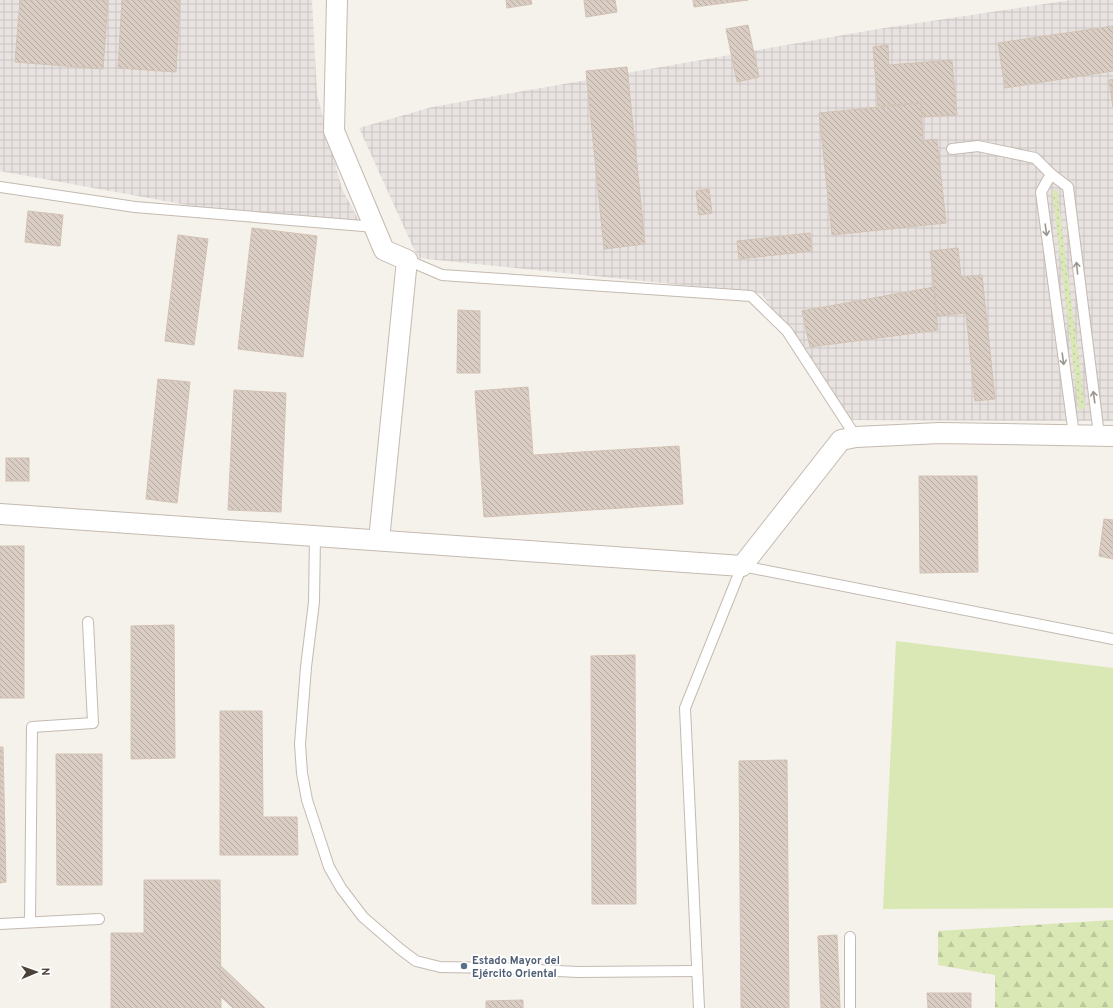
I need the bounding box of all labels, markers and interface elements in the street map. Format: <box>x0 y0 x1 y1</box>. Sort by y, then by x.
one-way arrow <box>1042 223 1050 236</box>
one-way arrow <box>1073 262 1081 275</box>
one-way arrow <box>1059 352 1067 365</box>
one-way arrow <box>1090 391 1098 404</box>
north arrow <box>16 952 56 992</box>
place label: Estado Mayor del Ejército Oriental <box>472 954 560 981</box>
marker: Estado Mayor del Ejército Oriental <box>459 961 469 971</box>
text: N <box>38 967 52 976</box>

